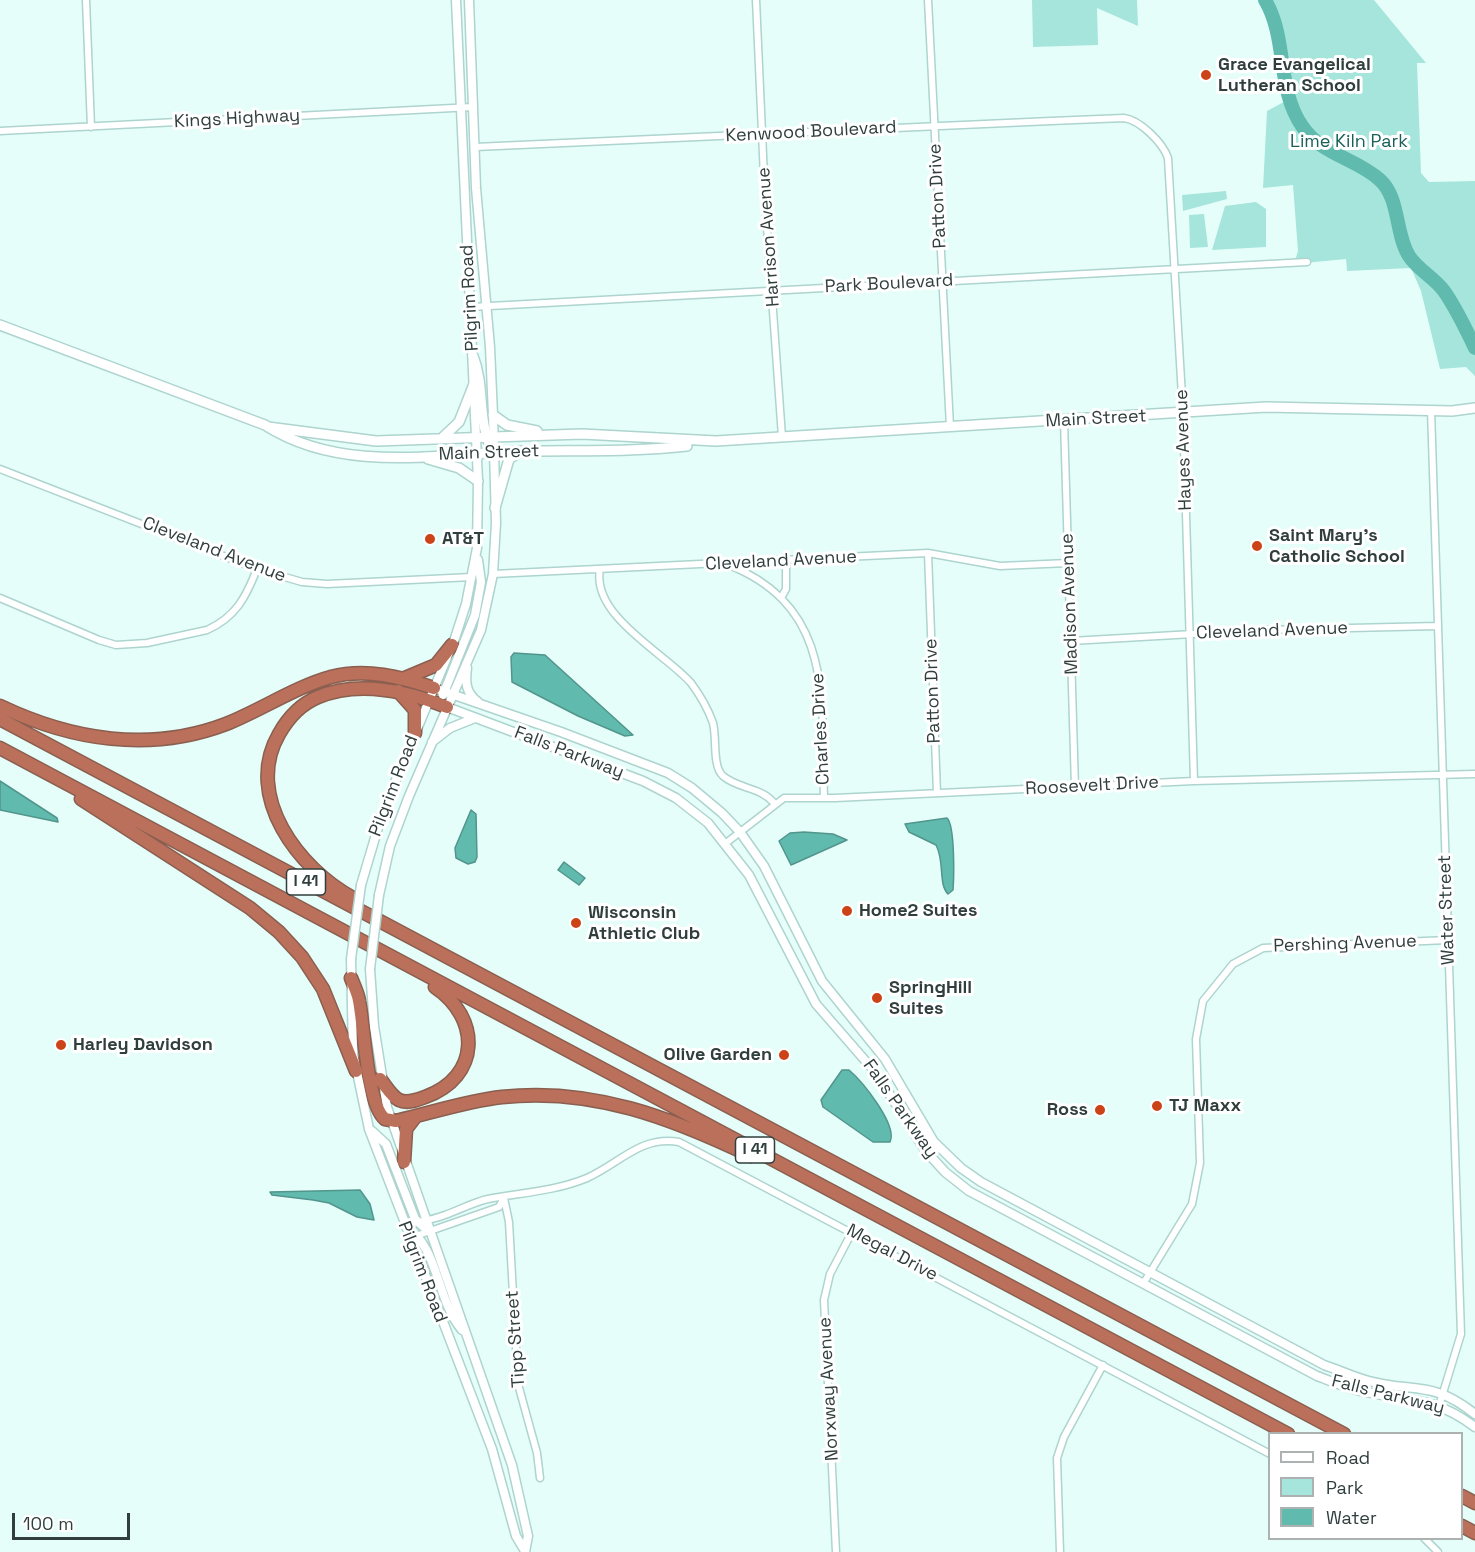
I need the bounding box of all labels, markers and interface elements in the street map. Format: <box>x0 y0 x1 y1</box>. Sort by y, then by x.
place label: Grace Evangelical Lutheran School <box>1218 54 1371 97</box>
marker: Grace Evangelical Lutheran School <box>1199 68 1213 82</box>
street label: Kings Highway <box>173 105 301 133</box>
street label: Kenwood Boulevard <box>725 117 897 147</box>
park label: Lime Kiln Park <box>1290 131 1408 153</box>
street label: Patton Drive <box>924 143 952 249</box>
street label: Harrison Avenue <box>753 166 785 308</box>
street label: Pilgrim Road <box>456 244 484 352</box>
street label: Park Boulevard <box>824 270 954 298</box>
street label: Hayes Avenue <box>1171 389 1197 511</box>
street label: Main Street <box>1045 406 1147 432</box>
street label: Main Street <box>438 440 540 466</box>
street label: Cleveland Avenue <box>139 513 289 587</box>
place label: Saint Mary's Catholic School <box>1269 525 1405 568</box>
place label: AT&T <box>442 528 484 550</box>
marker: AT&T <box>423 532 437 546</box>
street label: Madison Avenue <box>1057 533 1083 675</box>
marker: Saint Mary's Catholic School <box>1250 539 1264 553</box>
street label: Cleveland Avenue <box>705 546 857 576</box>
street label: Cleveland Avenue <box>1196 618 1348 644</box>
street label: Patton Drive <box>920 638 946 744</box>
street label: Charles Drive <box>807 672 835 786</box>
street label: Falls Parkway <box>511 722 627 784</box>
street label: Pilgrim Road <box>365 732 423 840</box>
street label: Roosevelt Drive <box>1025 772 1159 800</box>
street label: Water Street <box>1434 854 1460 966</box>
road number: I 41 <box>286 869 326 895</box>
place label: Home2 Suites <box>859 900 977 922</box>
place label: Wisconsin Athletic Club <box>588 902 700 944</box>
marker: Home2 Suites <box>840 904 854 918</box>
marker: Wisconsin Athletic Club <box>569 916 583 930</box>
street label: Pershing Avenue <box>1273 931 1417 957</box>
place label: SpringHill Suites <box>889 977 972 1020</box>
marker: SpringHill Suites <box>870 991 884 1005</box>
place label: Harley Davidson <box>73 1034 213 1056</box>
marker: Harley Davidson <box>54 1038 68 1052</box>
place label: Olive Garden <box>664 1044 772 1066</box>
marker: Olive Garden <box>777 1048 791 1062</box>
street label: Falls Parkway <box>858 1055 942 1163</box>
place label: TJ Maxx <box>1169 1095 1241 1117</box>
place label: Ross <box>1047 1099 1088 1121</box>
marker: TJ Maxx <box>1150 1099 1164 1113</box>
marker: Ross <box>1093 1103 1107 1117</box>
road number: I 41 <box>736 1137 774 1163</box>
street label: Pilgrim Road <box>393 1218 451 1326</box>
street label: Megal Drive <box>843 1220 941 1286</box>
street label: Tipp Street <box>502 1290 530 1388</box>
street label: Norxway Avenue <box>814 1316 844 1462</box>
street label: Falls Parkway <box>1329 1371 1447 1419</box>
legend <box>1268 1432 1463 1540</box>
text: Road <box>1326 1446 1370 1469</box>
text: Park <box>1326 1476 1363 1499</box>
scale bar <box>15 1501 134 1539</box>
text: Water <box>1326 1506 1377 1529</box>
text: 100 m <box>23 1512 74 1535</box>

